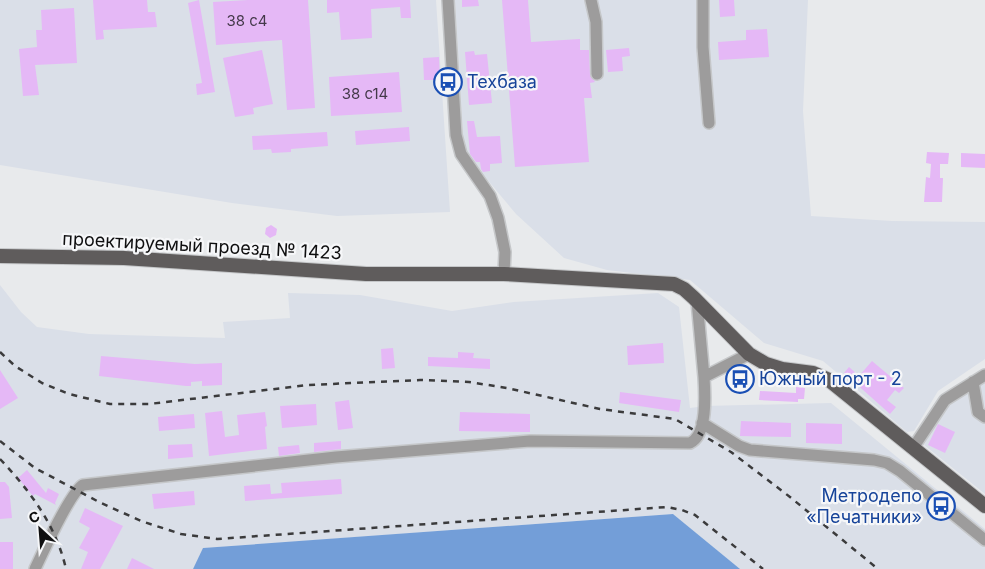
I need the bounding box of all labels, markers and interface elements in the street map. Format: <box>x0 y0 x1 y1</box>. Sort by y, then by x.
house number: 38 с4 <box>226 11 268 30</box>
bus stop icon: Техбаза <box>433 67 463 97</box>
place label: Техбаза <box>467 71 537 92</box>
house number: 38 c14 <box>342 84 388 103</box>
street label: проектируемый проезд № 1423 <box>62 228 342 263</box>
bus stop icon: Южный порт - 2 <box>725 364 755 394</box>
place label: Южный порт - 2 <box>759 368 902 389</box>
place label: Метродепо «Печатники» <box>806 485 922 527</box>
bus stop icon: Метродепо «Печатники» <box>926 491 956 521</box>
north arrow <box>15 504 65 554</box>
text: С <box>26 507 42 527</box>

